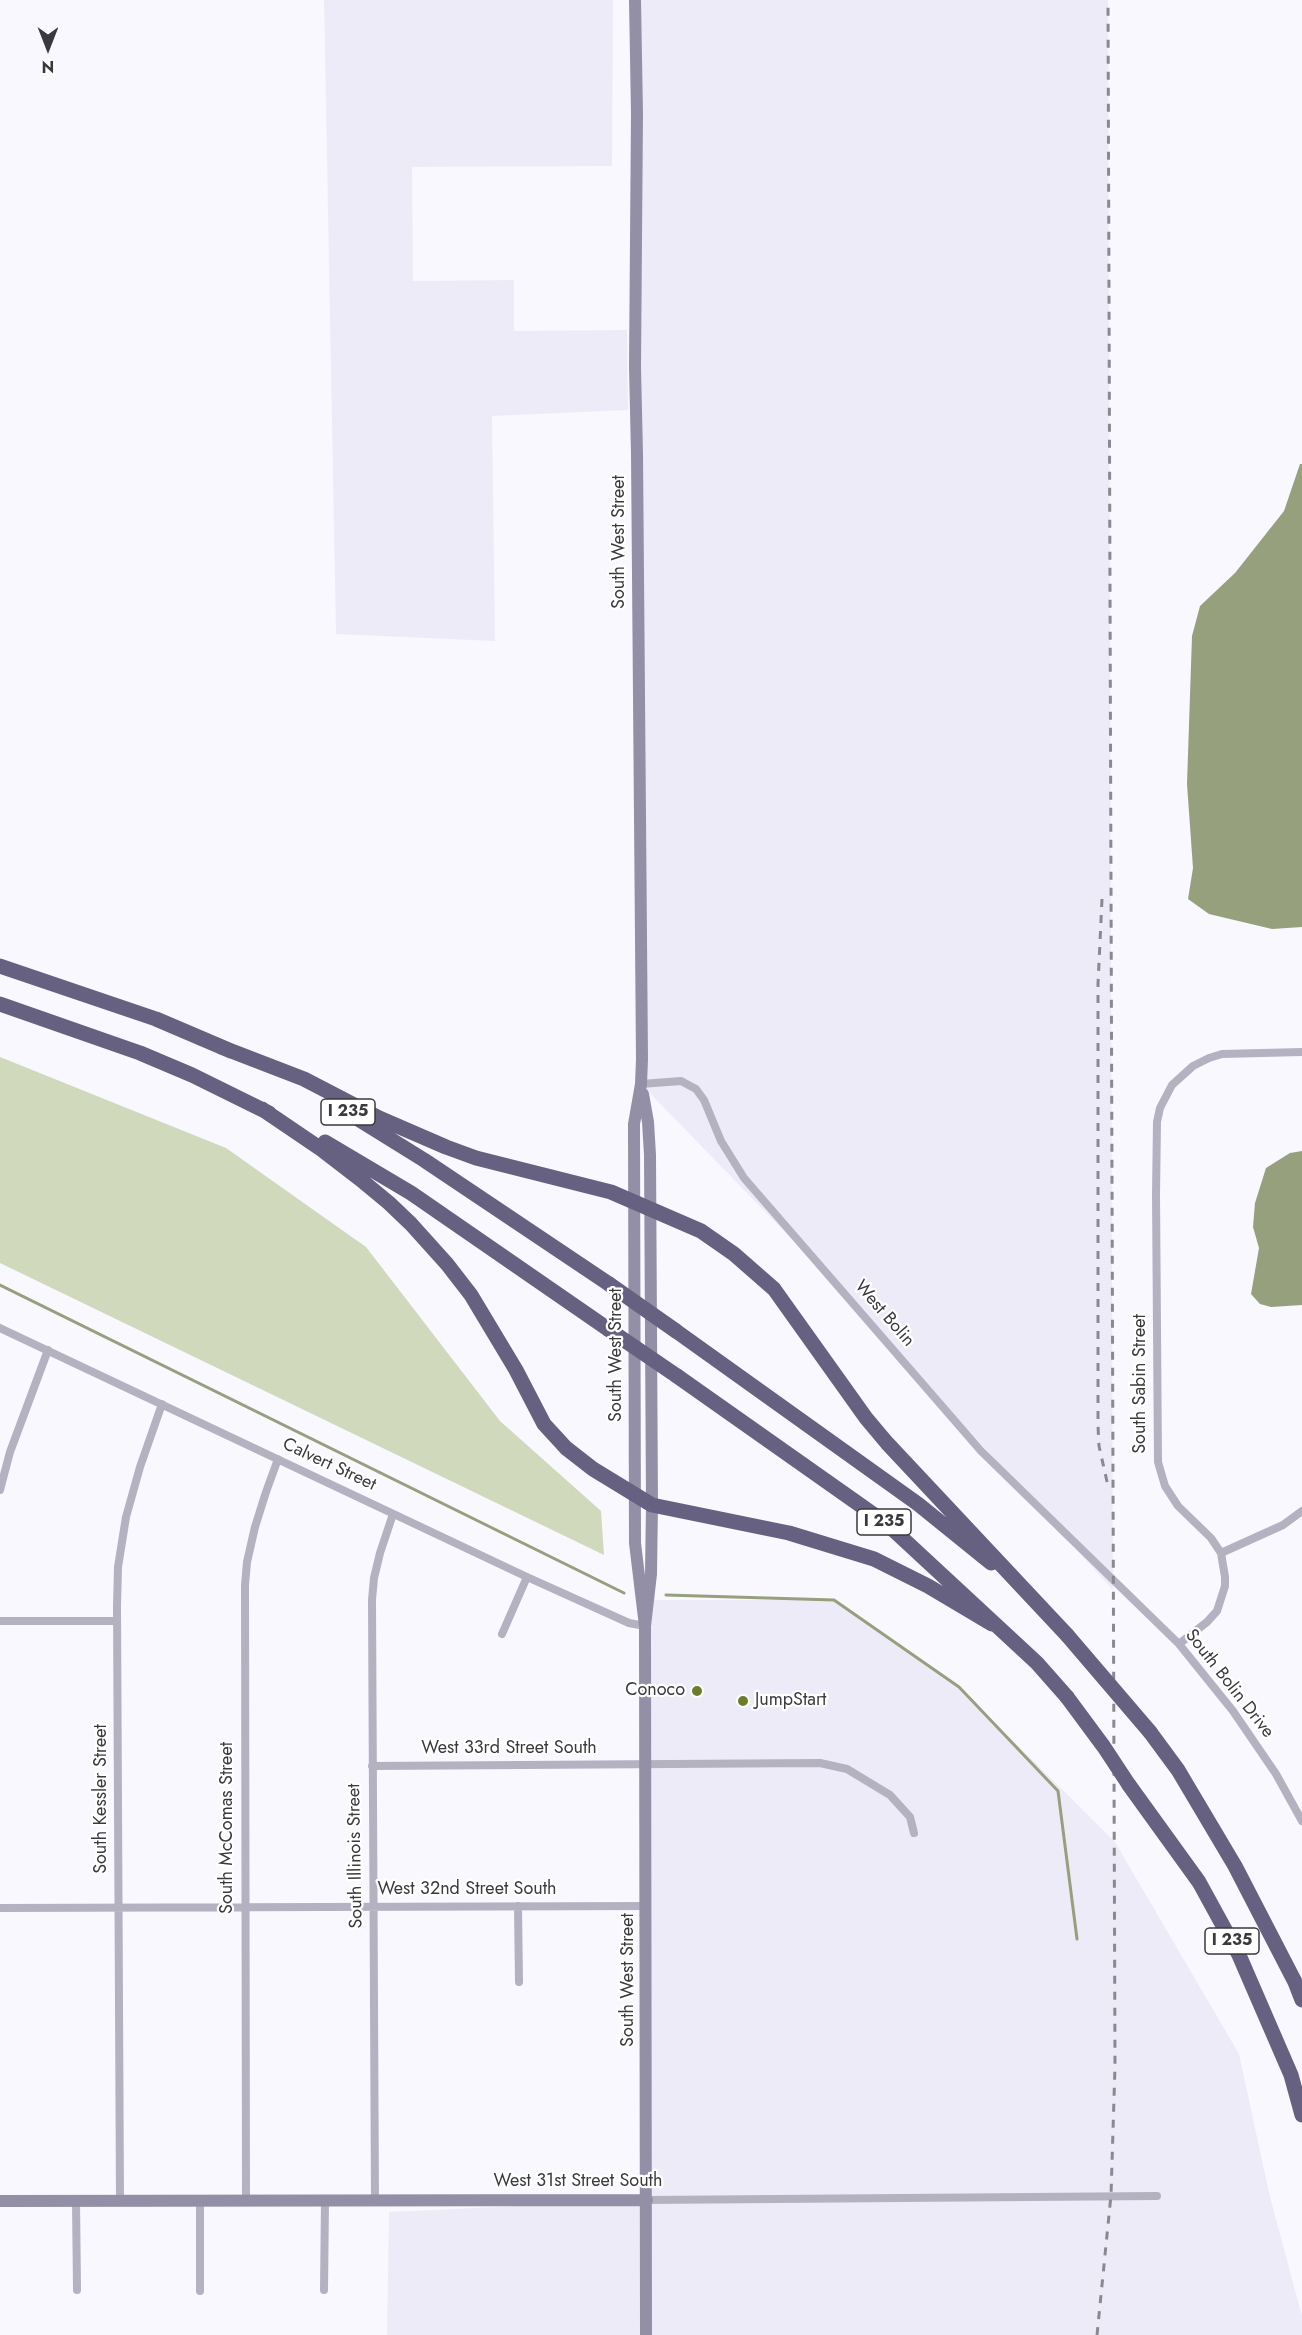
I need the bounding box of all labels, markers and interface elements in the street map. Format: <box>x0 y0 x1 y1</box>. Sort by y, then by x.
north arrow <box>18 18 78 78</box>
text: N <box>42 55 54 78</box>
street label: South West Street <box>609 475 631 609</box>
road number: I 235 <box>321 1099 375 1125</box>
street label: West Bolin <box>849 1276 919 1352</box>
street label: South West Street <box>606 1288 628 1422</box>
street label: South Sabin Street <box>1130 1314 1152 1454</box>
street label: Calvert Street <box>279 1434 379 1496</box>
road number: I 235 <box>857 1509 911 1535</box>
street label: South Bolin Drive <box>1180 1625 1278 1743</box>
place label: Conoco <box>625 1680 685 1702</box>
marker: Conoco <box>690 1684 704 1698</box>
place label: JumpStart <box>755 1690 826 1712</box>
marker: JumpStart <box>736 1694 750 1708</box>
street label: South Kessler Street <box>91 1724 113 1874</box>
street label: West 33rd Street South <box>421 1738 597 1760</box>
street label: South McComas Street <box>217 1742 239 1914</box>
street label: South Illinois Street <box>344 1783 368 1929</box>
street label: West 32nd Street South <box>377 1879 557 1901</box>
street label: South West Street <box>618 1913 640 2047</box>
road number: I 235 <box>1205 1928 1259 1954</box>
street label: West 31st Street South <box>494 2171 662 2193</box>

